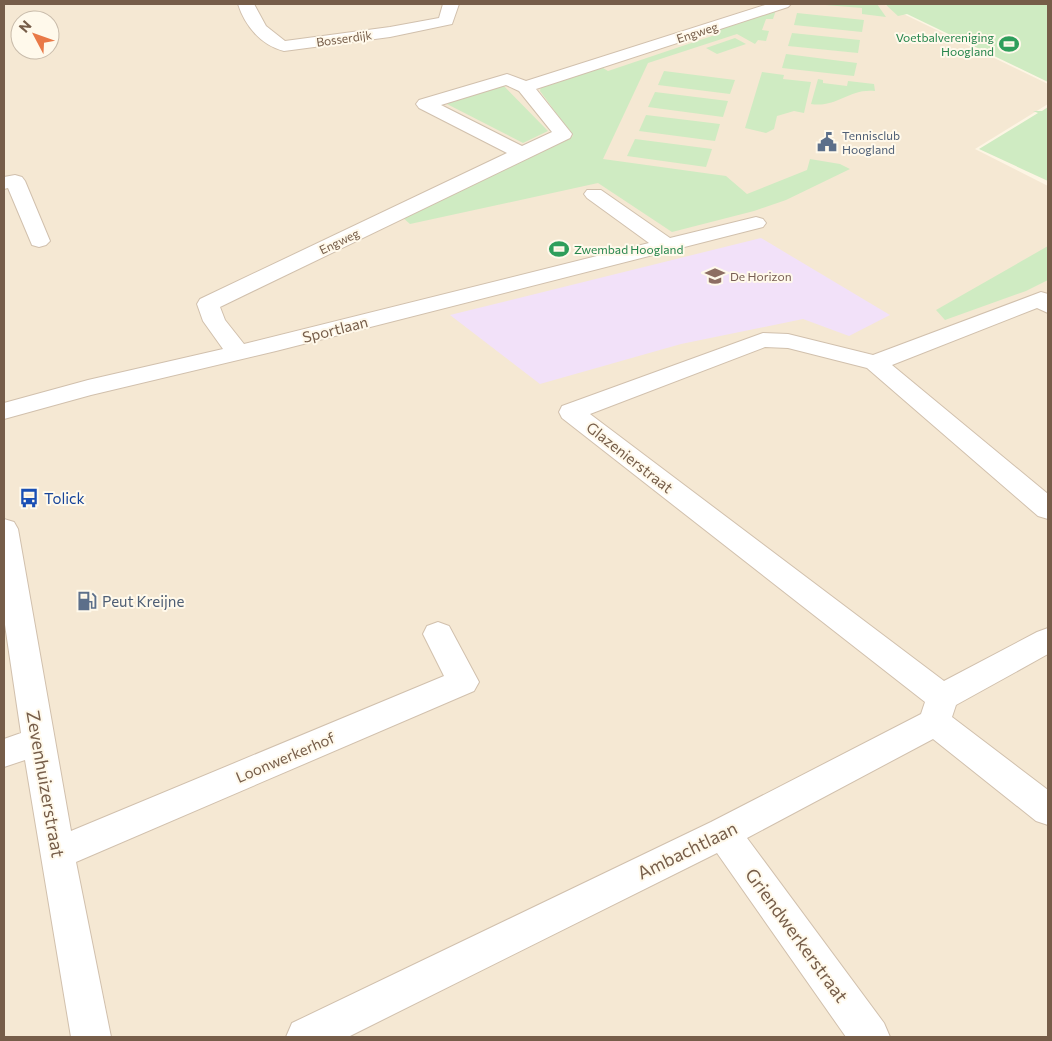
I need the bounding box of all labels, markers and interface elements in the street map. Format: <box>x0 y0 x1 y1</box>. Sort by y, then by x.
north arrow <box>10 10 60 60</box>
text: N <box>15 17 35 36</box>
street label: Engweg <box>675 19 720 45</box>
street label: Bosserdijk <box>315 27 373 49</box>
place label: Voetbalvereniging Hoogland <box>896 30 994 58</box>
sports icon: Voetbalvereniging Hoogland <box>998 33 1020 55</box>
place label: Tennisclub Hoogland <box>842 128 900 156</box>
public building icon: Tennisclub Hoogland <box>816 131 838 153</box>
street label: Engweg <box>317 225 362 257</box>
sports icon: Zwembad Hoogland <box>548 238 570 260</box>
place label: Zwembad Hoogland <box>574 242 683 256</box>
school or university icon: De Horizon <box>704 265 726 287</box>
place label: De Horizon <box>730 269 792 283</box>
street label: Sportlaan <box>300 312 370 346</box>
street label: Glazenierstraat <box>583 418 677 496</box>
bus stop icon: Tolick <box>18 487 40 509</box>
place label: Tolick <box>44 489 85 507</box>
fuel station icon: Peut Kreijne <box>76 590 98 612</box>
place label: Peut Kreijne <box>102 592 184 610</box>
street label: Zevenhuizerstraat <box>22 709 70 859</box>
street label: Loonwerkerhof <box>233 728 337 786</box>
street label: Ambachtlaan <box>633 816 741 884</box>
street label: Griendwerkerstraat <box>741 864 853 1006</box>

